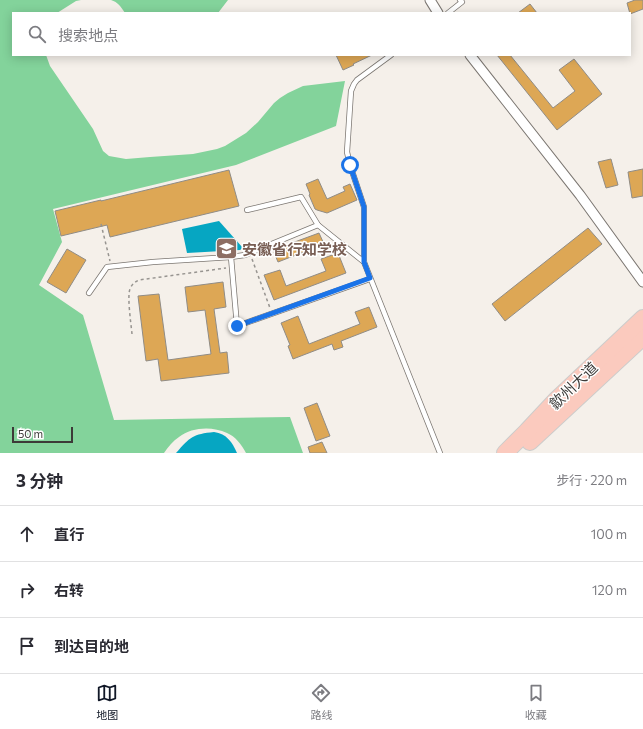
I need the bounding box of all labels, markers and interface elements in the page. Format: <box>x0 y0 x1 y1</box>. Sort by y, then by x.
search box <box>12 12 631 56</box>
icon: search <box>26 23 48 45</box>
text: 搜索地点 <box>58 26 118 44</box>
route start <box>341 156 359 174</box>
school or university icon: 安徽省行知学校 <box>213 236 239 262</box>
place label: 安徽省行知学校 <box>242 240 347 258</box>
route end <box>228 317 246 335</box>
street label: 歙州大道 <box>545 358 601 412</box>
scale bar <box>12 425 73 444</box>
text: 50 m <box>18 427 43 440</box>
text: 3 分钟 <box>16 470 63 491</box>
text: 步行 · 220 m <box>556 472 627 488</box>
icon: ahead <box>16 523 38 545</box>
text: 直行 <box>54 525 84 543</box>
text: 100 m <box>591 526 627 542</box>
icon: right <box>16 579 38 601</box>
text: 右转 <box>54 581 84 599</box>
text: 120 m <box>592 582 627 598</box>
icon: arrive <box>16 635 38 657</box>
text: 到达目的地 <box>54 637 129 655</box>
tab: 地图 <box>96 682 118 722</box>
tab: 路线 <box>310 682 332 722</box>
tab: 收藏 <box>525 682 547 722</box>

